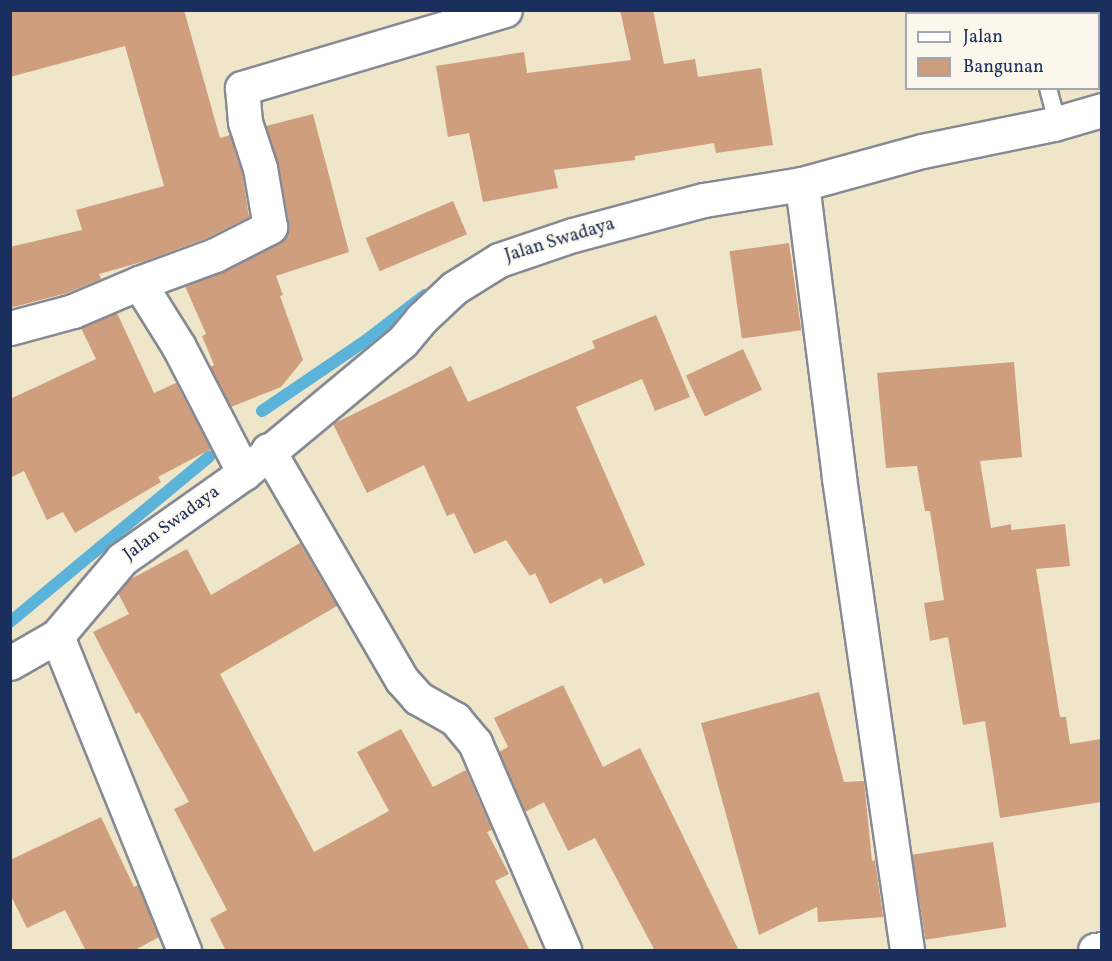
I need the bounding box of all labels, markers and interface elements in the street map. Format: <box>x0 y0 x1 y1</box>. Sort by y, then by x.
legend <box>905 12 1100 90</box>
text: Jalan <box>963 25 1003 50</box>
text: Bangunan <box>963 55 1044 80</box>
street label: Jalan Swadaya <box>502 214 618 268</box>
street label: Jalan Swadaya <box>120 482 224 566</box>

